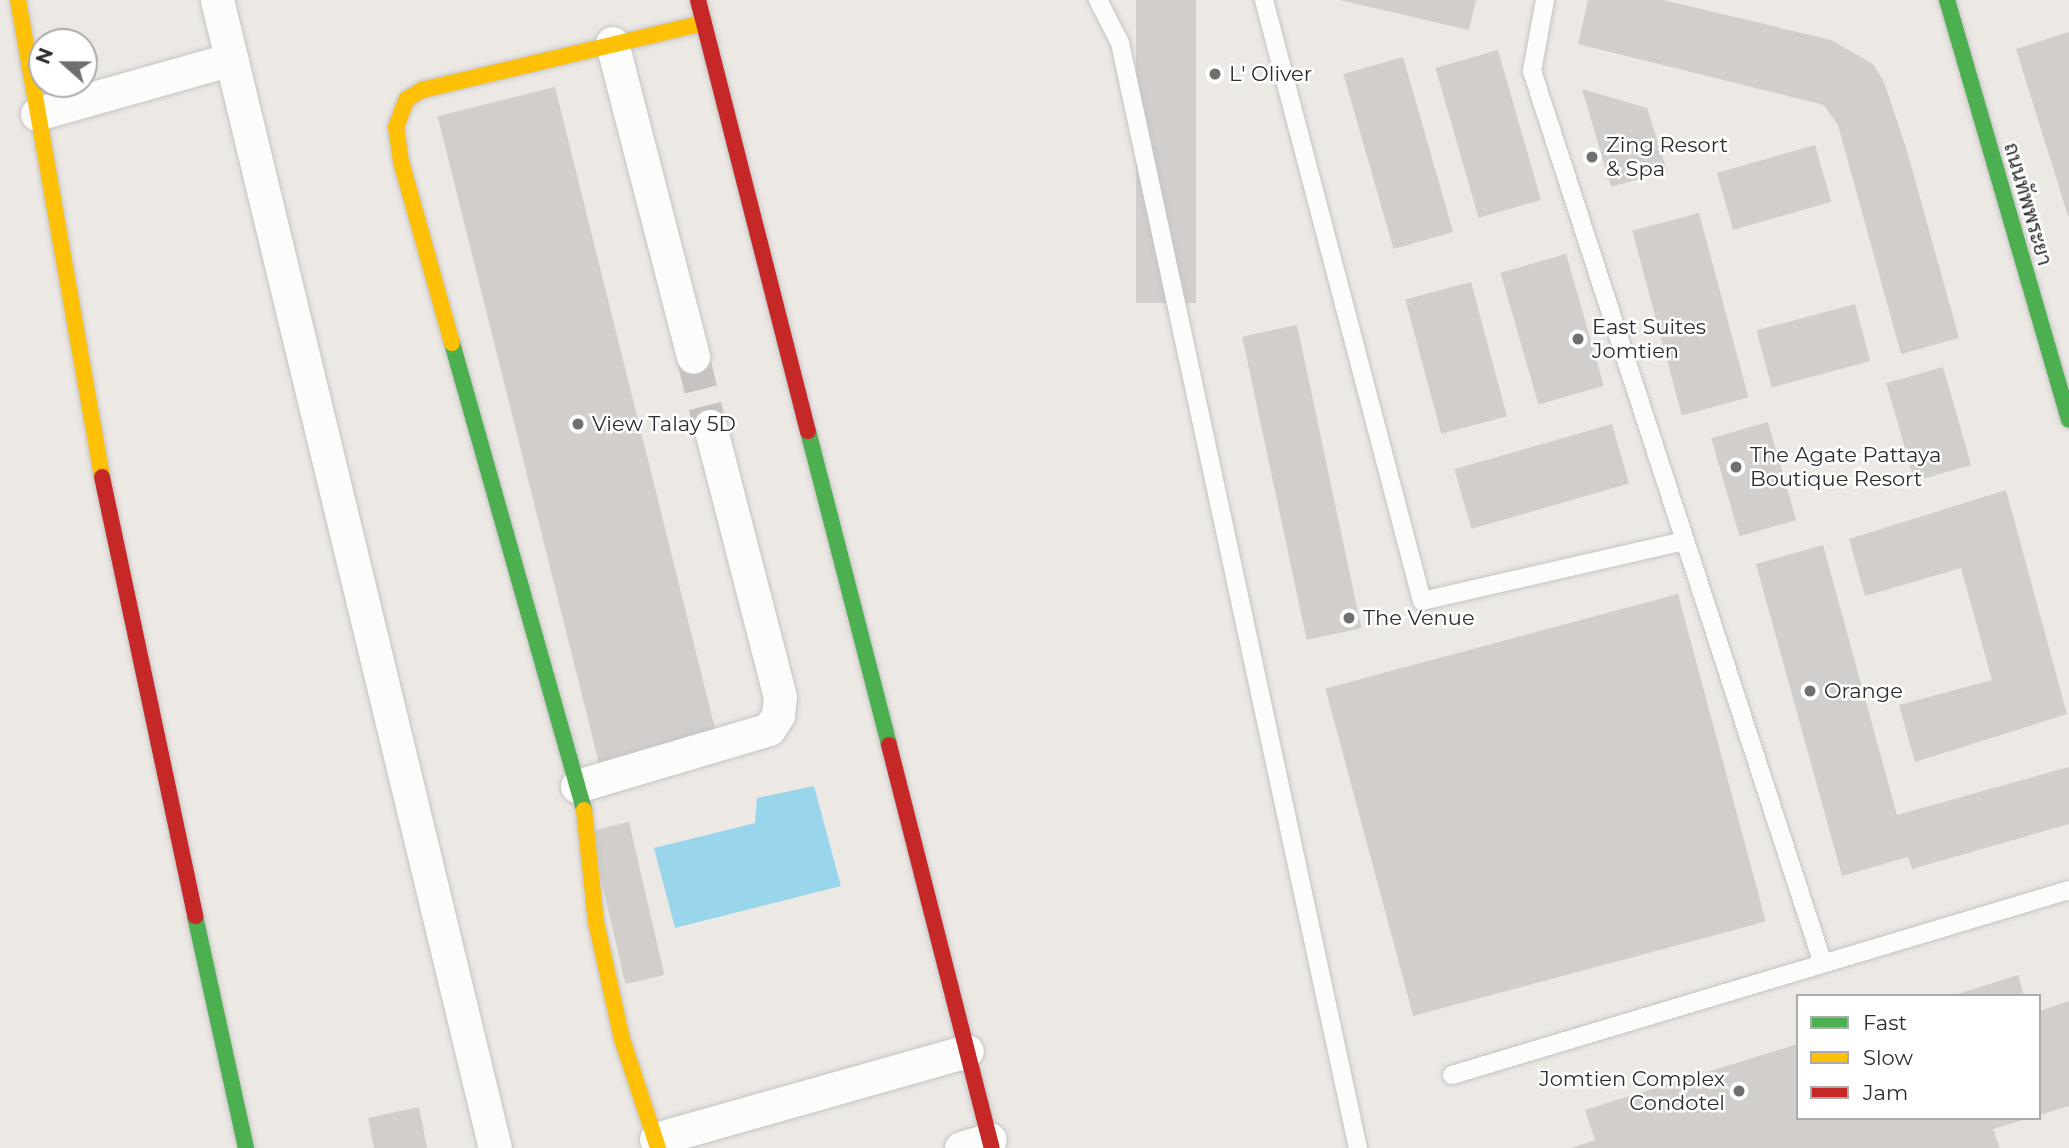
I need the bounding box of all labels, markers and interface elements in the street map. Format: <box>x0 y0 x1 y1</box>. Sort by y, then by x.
north arrow <box>28 28 98 98</box>
text: N <box>31 45 58 67</box>
place label: L' Oliver <box>1229 61 1312 87</box>
marker: L' Oliver <box>1207 66 1223 82</box>
place label: Zing Resort & Spa <box>1606 132 1728 182</box>
street label: ถนนทัพพระยา <box>1998 140 2058 268</box>
marker: Zing Resort & Spa <box>1584 149 1600 165</box>
place label: East Suites Jomtien <box>1592 314 1706 364</box>
marker: East Suites Jomtien <box>1570 331 1586 347</box>
place label: View Talay 5D <box>592 411 736 437</box>
marker: View Talay 5D <box>570 416 586 432</box>
place label: The Agate Pattaya Boutique Resort <box>1750 442 1941 492</box>
marker: The Agate Pattaya Boutique Resort <box>1728 459 1744 475</box>
place label: The Venue <box>1363 605 1475 631</box>
marker: The Venue <box>1341 610 1357 626</box>
place label: Orange <box>1824 678 1903 704</box>
marker: Orange <box>1802 683 1818 699</box>
legend <box>1796 994 2041 1120</box>
text: Fast <box>1863 1010 1907 1035</box>
text: Slow <box>1863 1045 1913 1070</box>
place label: Jomtien Complex Condotel <box>1539 1066 1725 1116</box>
text: Jam <box>1863 1080 1908 1105</box>
marker: Jomtien Complex Condotel <box>1731 1083 1747 1099</box>

